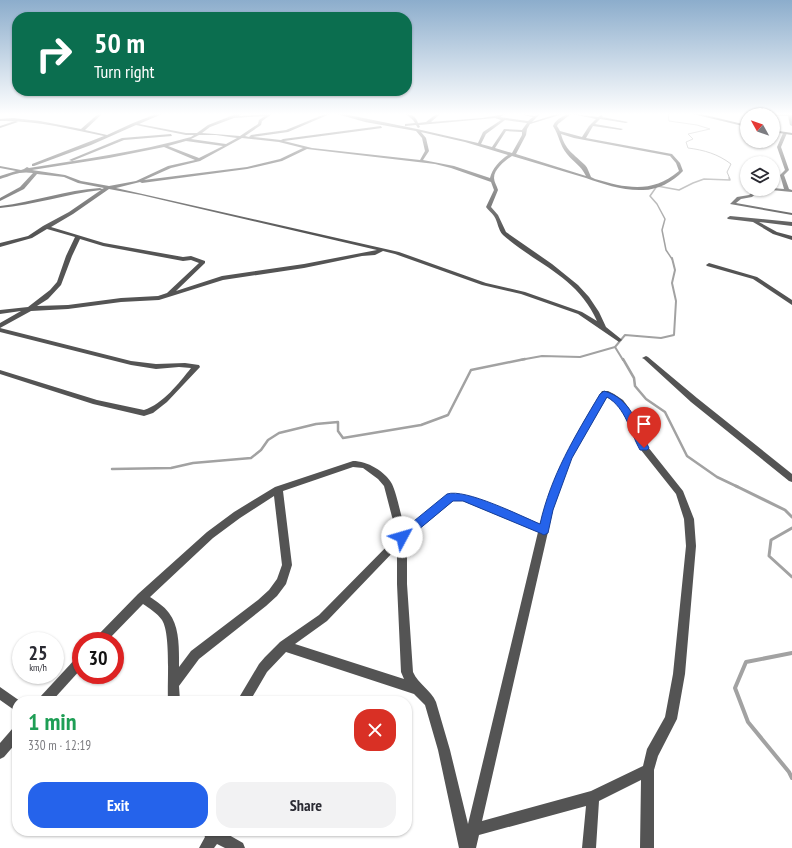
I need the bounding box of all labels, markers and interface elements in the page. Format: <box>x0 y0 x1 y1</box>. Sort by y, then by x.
text: 50 m <box>94 24 145 61</box>
icon: right <box>28 28 80 80</box>
text: Turn right <box>94 60 154 83</box>
north arrow <box>740 108 780 148</box>
map controls <box>740 108 780 196</box>
button: layers <box>740 156 780 196</box>
pin <box>627 407 661 448</box>
icon: arrive <box>633 413 655 435</box>
position arrow <box>381 516 423 558</box>
speed limit sign: 30 <box>72 632 124 684</box>
text: 25 <box>28 640 48 666</box>
text: km/h <box>29 661 47 674</box>
text: 1 min <box>28 706 76 737</box>
button: close <box>354 709 396 751</box>
text: 330 m · 12:19 <box>28 737 91 754</box>
button: Exit <box>28 782 208 828</box>
button: Share <box>216 782 396 828</box>

